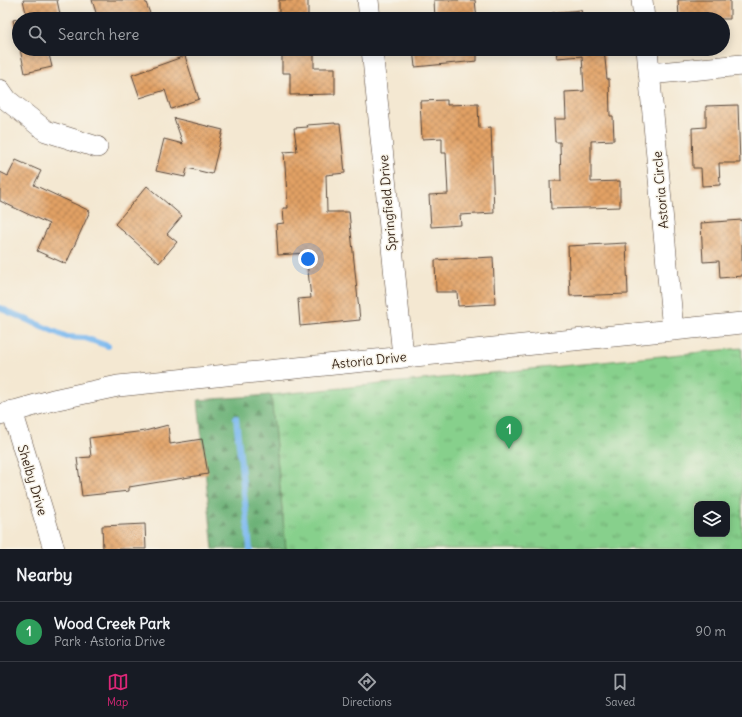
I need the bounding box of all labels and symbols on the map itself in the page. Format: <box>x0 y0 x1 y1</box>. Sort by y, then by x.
street label: Astoria Circle <box>649 150 672 229</box>
street label: Springfield Drive <box>375 154 400 252</box>
your location <box>298 249 318 269</box>
street label: Astoria Drive <box>331 348 407 373</box>
pin: 1 <box>496 416 522 449</box>
street label: Shelby Drive <box>14 443 51 518</box>

